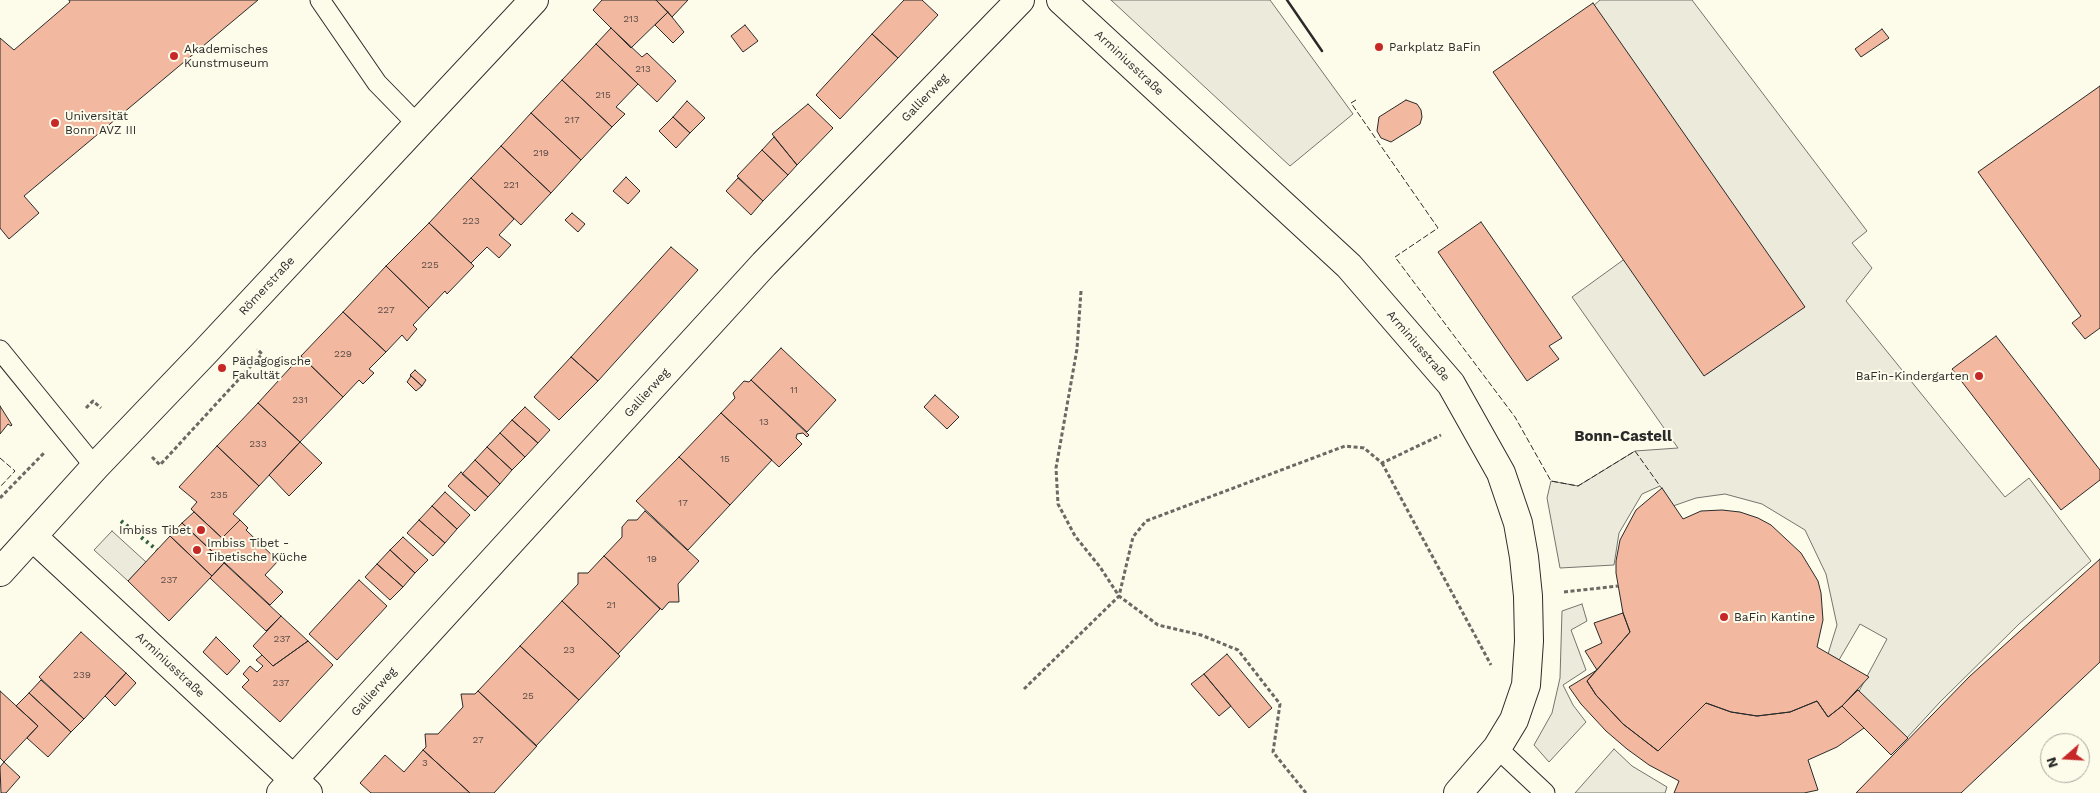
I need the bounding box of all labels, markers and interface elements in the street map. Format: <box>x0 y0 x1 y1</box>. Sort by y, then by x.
house number: 213 <box>623 13 639 25</box>
street label: Arminiusstraße <box>1092 27 1166 99</box>
place label: Parkplatz BaFin <box>1389 40 1481 54</box>
marker: Parkplatz BaFin <box>1373 41 1385 53</box>
place label: Akademisches Kunstmuseum <box>184 42 269 70</box>
marker: Akademisches Kunstmuseum <box>168 50 180 62</box>
house number: 213 <box>635 63 651 75</box>
street label: Gallierweg <box>899 71 951 125</box>
house number: 215 <box>595 89 611 101</box>
place label: Universität Bonn AVZ III <box>65 109 136 137</box>
house number: 217 <box>564 114 580 126</box>
marker: Universität Bonn AVZ III <box>49 117 61 129</box>
house number: 219 <box>533 147 549 159</box>
house number: 221 <box>503 179 519 191</box>
house number: 223 <box>462 215 480 227</box>
street label: Römerstraße <box>236 254 298 318</box>
house number: 225 <box>421 259 439 271</box>
house number: 227 <box>377 304 395 316</box>
street label: Arminiusstraße <box>1383 308 1453 384</box>
house number: 229 <box>334 348 352 360</box>
place label: Pädagogische Fakultät <box>232 354 311 382</box>
marker: Pädagogische Fakultät <box>216 362 228 374</box>
street label: Gallierweg <box>621 366 673 420</box>
place label: BaFin-Kindergarten <box>1856 369 1969 383</box>
marker: BaFin-Kindergarten <box>1973 370 1985 382</box>
house number: 11 <box>790 384 798 396</box>
house number: 231 <box>292 394 308 406</box>
house number: 13 <box>759 416 769 428</box>
district label: Bonn-Castell <box>1574 428 1672 446</box>
house number: 233 <box>249 438 267 450</box>
house number: 15 <box>720 453 730 465</box>
house number: 235 <box>210 489 228 501</box>
house number: 17 <box>678 497 688 509</box>
place label: Imbiss Tibet <box>119 523 191 537</box>
marker: Imbiss Tibet <box>195 524 207 536</box>
place label: Imbiss Tibet - Tibetische Küche <box>207 536 307 564</box>
marker: Imbiss Tibet - Tibetische Küche <box>191 544 203 556</box>
house number: 19 <box>647 553 657 565</box>
house number: 237 <box>161 574 177 586</box>
house number: 21 <box>606 599 616 611</box>
place label: BaFin Kantine <box>1734 610 1815 624</box>
marker: BaFin Kantine <box>1718 611 1730 623</box>
street label: Arminiusstraße <box>133 629 207 701</box>
house number: 237 <box>274 633 290 645</box>
house number: 23 <box>563 644 575 656</box>
street label: Gallierweg <box>348 665 400 719</box>
house number: 239 <box>73 669 91 681</box>
house number: 237 <box>273 677 289 689</box>
house number: 25 <box>522 690 534 702</box>
north arrow <box>2040 733 2090 783</box>
house number: 27 <box>472 734 484 746</box>
text: N <box>2043 755 2061 770</box>
house number: 3 <box>422 757 428 769</box>

